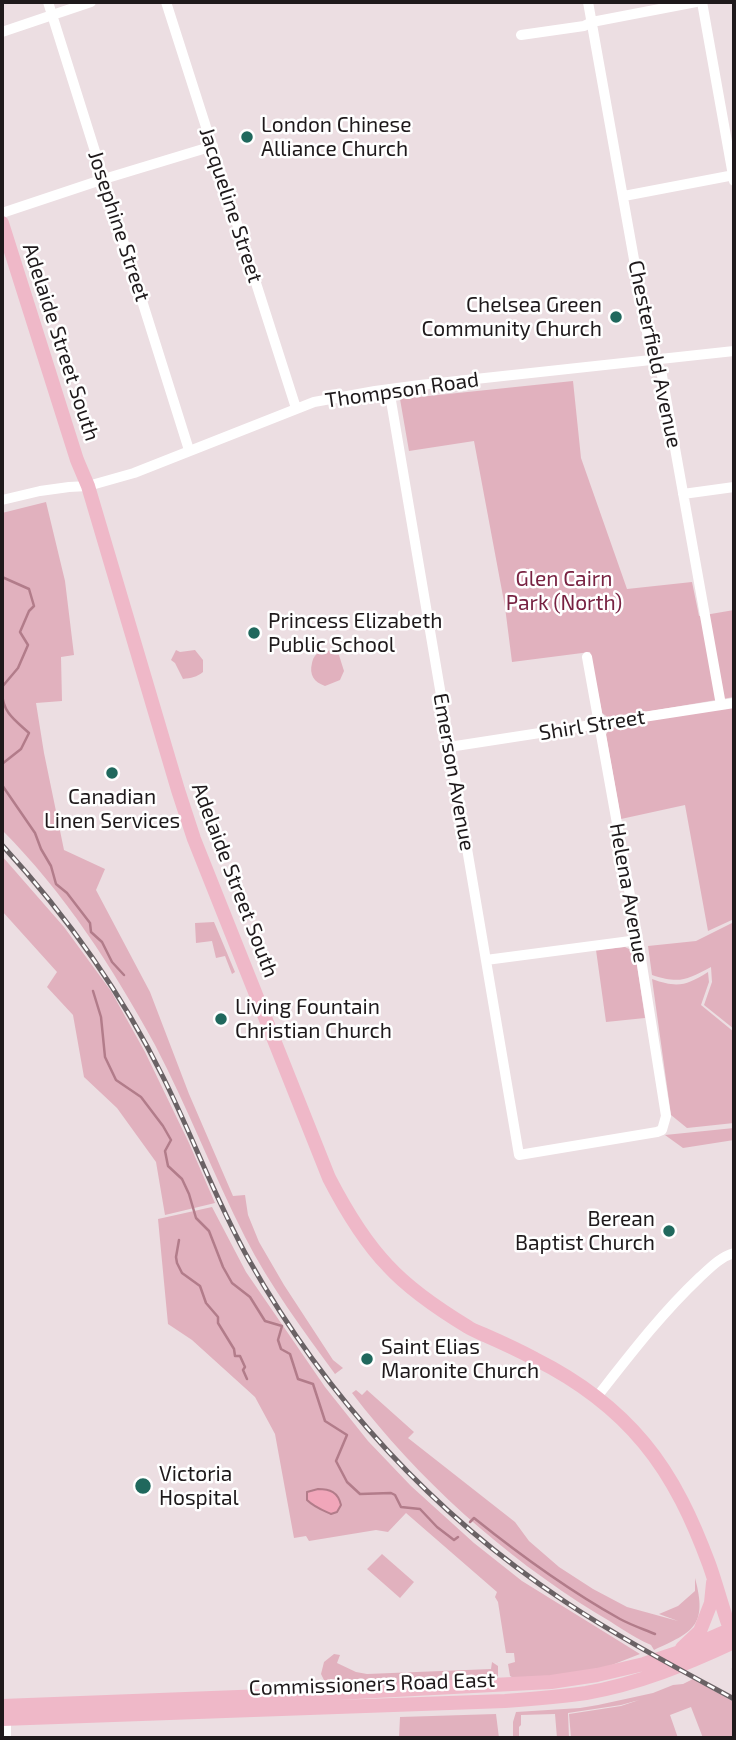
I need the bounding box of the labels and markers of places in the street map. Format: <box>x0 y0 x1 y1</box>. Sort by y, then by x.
place label: London Chinese Alliance Church <box>261 112 412 162</box>
marker: London Chinese Alliance Church <box>239 129 255 145</box>
place label: Chelsea Green Community Church <box>421 292 602 342</box>
marker: Chelsea Green Community Church <box>608 309 624 325</box>
place label: Princess Elizabeth Public School <box>268 608 443 658</box>
marker: Princess Elizabeth Public School <box>246 625 262 641</box>
marker: Canadian Linen Services <box>104 765 120 781</box>
place label: Canadian Linen Services <box>44 784 180 834</box>
place label: Living Fountain Christian Church <box>235 994 392 1044</box>
marker: Living Fountain Christian Church <box>213 1011 229 1027</box>
place label: Berean Baptist Church <box>515 1206 655 1256</box>
marker: Berean Baptist Church <box>661 1223 677 1239</box>
place label: Saint Elias Maronite Church <box>381 1334 539 1384</box>
marker: Saint Elias Maronite Church <box>359 1351 375 1367</box>
place label: Victoria Hospital <box>159 1461 239 1511</box>
marker: Victoria Hospital <box>133 1476 153 1496</box>

